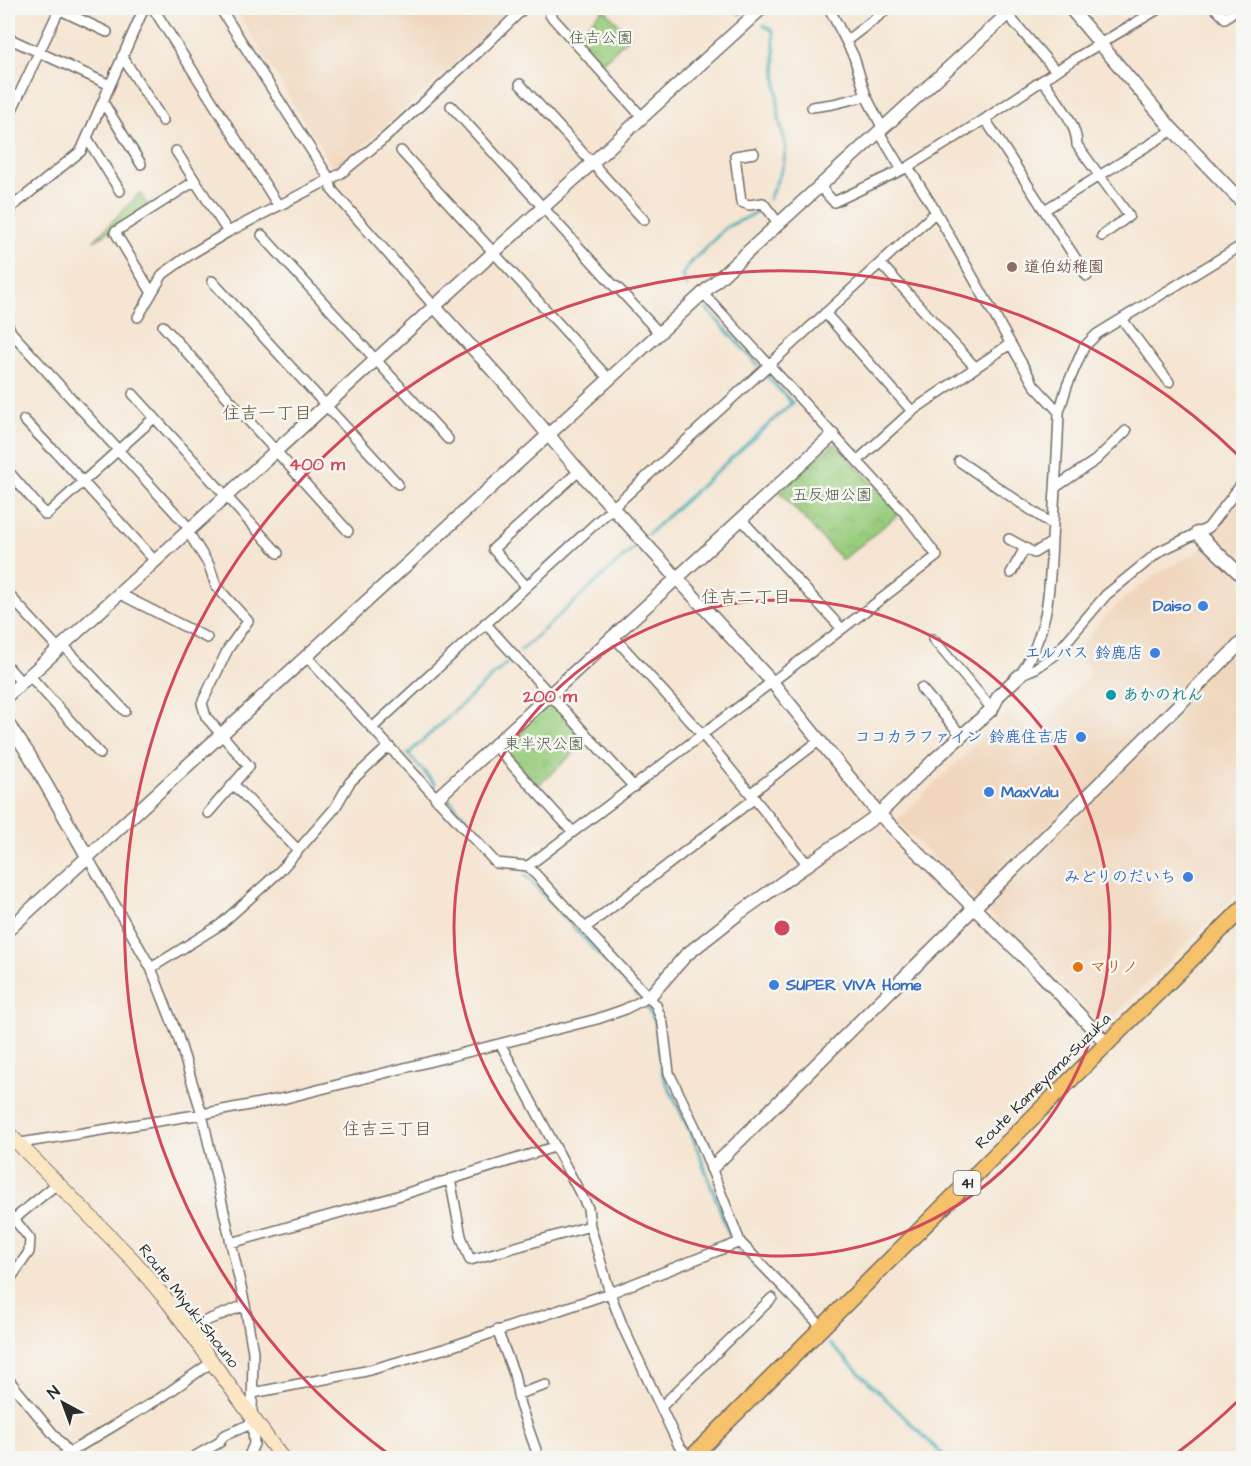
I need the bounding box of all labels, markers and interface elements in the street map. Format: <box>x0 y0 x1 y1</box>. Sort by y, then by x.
park label: 住吉公園 <box>569 27 633 49</box>
place label: 道伯幼稚園 <box>1024 256 1104 278</box>
marker: 道伯幼稚園 <box>1005 260 1019 274</box>
district label: 住吉一丁目 <box>222 401 312 426</box>
text: 400 m <box>289 452 346 477</box>
park label: 五反畑公園 <box>792 484 872 506</box>
district label: 住吉二丁目 <box>701 585 791 610</box>
place label: Daiso <box>1153 595 1192 617</box>
marker: Daiso <box>1196 599 1210 613</box>
place label: エルパス 鈴鹿店 <box>1025 642 1143 664</box>
marker: エルパス 鈴鹿店 <box>1148 646 1162 660</box>
text: 200 m <box>522 684 578 709</box>
place label: あかのれん <box>1123 684 1203 706</box>
marker: あかのれん <box>1104 688 1118 702</box>
place label: ココカラファイン 鈴鹿住吉店 <box>855 726 1069 748</box>
marker: ココカラファイン 鈴鹿住吉店 <box>1074 730 1088 744</box>
park label: 東半沢公園 <box>504 733 584 755</box>
place label: MaxValu <box>1001 781 1059 803</box>
marker: MaxValu <box>982 785 996 799</box>
place label: みどりのだいち <box>1064 866 1176 888</box>
marker: みどりのだいち <box>1181 870 1195 884</box>
centre of rings <box>772 918 792 938</box>
place label: マリノ <box>1090 956 1138 978</box>
marker: マリノ <box>1071 960 1085 974</box>
place label: SUPER VIVA Home <box>785 974 922 996</box>
marker: SUPER VIVA Home <box>767 978 781 992</box>
street label: Route Kameyama-Suzuka <box>970 1008 1117 1155</box>
district label: 住吉三丁目 <box>342 1117 432 1142</box>
road number: 41 <box>954 1171 980 1195</box>
street label: Route Miyuki-Shouno <box>133 1239 245 1373</box>
north arrow <box>33 1373 93 1433</box>
text: N <box>43 1381 65 1404</box>

